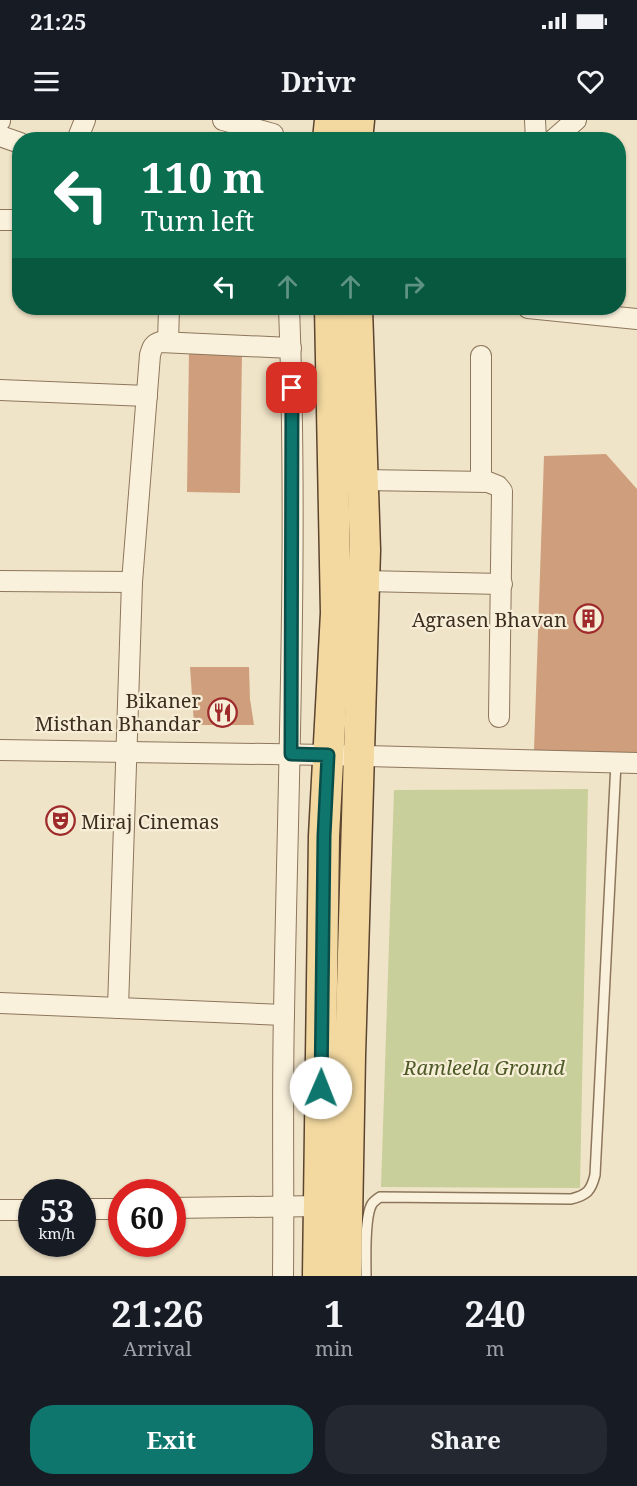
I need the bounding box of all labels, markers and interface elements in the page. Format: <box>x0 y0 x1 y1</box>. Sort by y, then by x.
text: 21:25 <box>30 6 86 36</box>
text: Drivr <box>281 63 356 100</box>
icon: menu <box>30 65 63 98</box>
icon: heart <box>574 65 607 98</box>
text: 110 m <box>141 148 265 205</box>
icon: left <box>42 156 120 234</box>
text: Turn left <box>141 202 254 239</box>
icon: left <box>208 270 241 303</box>
icon: ahead <box>271 270 304 303</box>
icon: ahead <box>334 270 367 303</box>
icon: right <box>397 270 430 303</box>
pin <box>266 362 317 413</box>
icon: arrive <box>275 371 308 404</box>
building icon: Agrasen Bhavan <box>572 603 604 635</box>
place label: Agrasen Bhavan <box>412 606 567 633</box>
place label: Bikaner Misthan Bhandar <box>35 687 202 737</box>
restaurant icon: Bikaner Misthan Bhandar <box>206 696 238 728</box>
theatre icon: Miraj Cinemas <box>44 805 76 837</box>
place label: Miraj Cinemas <box>81 808 219 835</box>
park label: Ramleela Ground <box>402 1054 565 1081</box>
position arrow <box>289 1056 353 1120</box>
speed limit sign: 60 <box>108 1179 186 1257</box>
text: 53 <box>40 1190 74 1231</box>
text: km/h <box>39 1223 75 1243</box>
text: 21:26 <box>111 1289 204 1338</box>
text: 1 <box>324 1289 344 1338</box>
text: 240 <box>465 1289 526 1338</box>
text: Arrival <box>123 1335 192 1362</box>
text: min <box>315 1335 353 1362</box>
text: m <box>486 1335 505 1362</box>
button: Exit <box>30 1405 313 1474</box>
button: Share <box>325 1405 607 1474</box>

